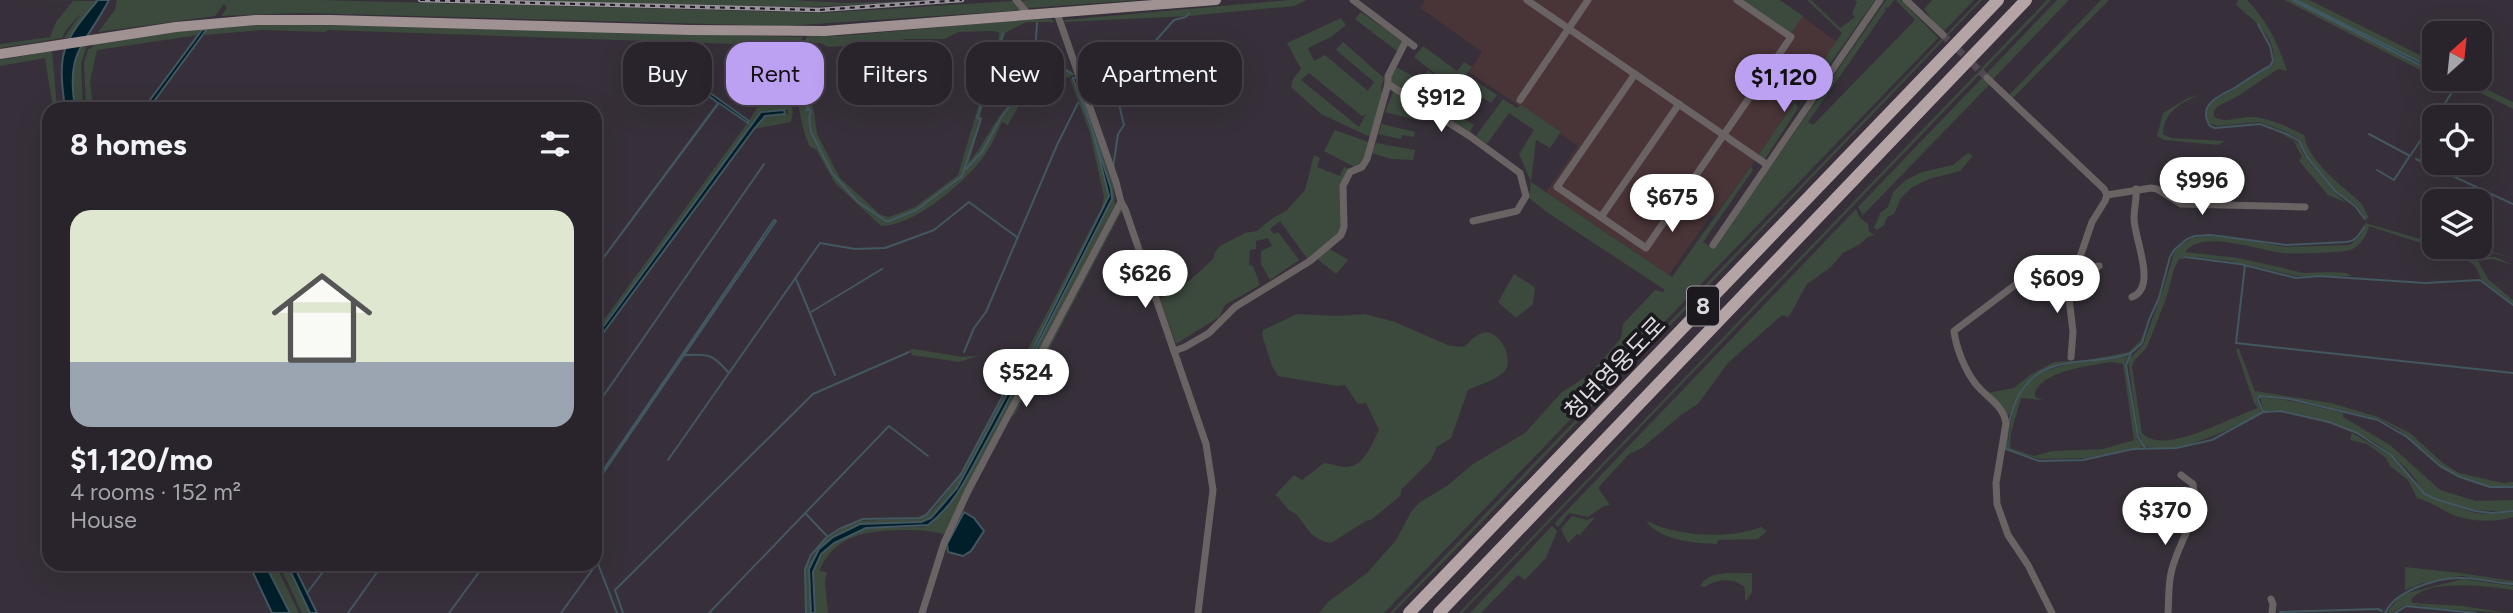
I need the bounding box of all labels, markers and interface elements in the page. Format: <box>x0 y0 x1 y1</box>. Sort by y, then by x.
north arrow <box>2422 21 2492 91</box>
map controls <box>2422 21 2492 259</box>
chip: Buy <box>623 42 712 105</box>
chip: Rent <box>726 42 824 105</box>
chip: Filters <box>838 42 952 105</box>
chip: New <box>966 42 1064 105</box>
chip: Apartment <box>1078 42 1242 105</box>
pin: $1,120 <box>1727 54 1841 114</box>
text: $1,120 <box>1751 63 1817 91</box>
pin: $912 <box>1400 74 1482 134</box>
text: $912 <box>1416 83 1466 111</box>
button: locate <box>2422 105 2492 175</box>
icon: filters <box>536 125 574 163</box>
text: 8 homes <box>70 126 187 163</box>
pin: $996 <box>2161 158 2243 217</box>
text: $996 <box>2176 166 2228 194</box>
pin: $675 <box>1631 174 1713 234</box>
text: $675 <box>1646 183 1698 211</box>
button: layers <box>2422 189 2492 259</box>
pin: $626 <box>1104 250 1186 310</box>
icon: home <box>259 255 385 381</box>
pin: $609 <box>2016 256 2098 315</box>
text: $626 <box>1119 259 1171 287</box>
text: $609 <box>2030 264 2084 292</box>
road number: 8 <box>1687 286 1719 326</box>
street label: 청년영웅도로 <box>1559 310 1671 426</box>
pin: $524 <box>985 350 1067 409</box>
text: $524 <box>999 358 1053 386</box>
text: $1,120/mo <box>70 441 213 478</box>
text: 4 rooms · 152 m² <box>70 478 241 506</box>
pin: $370 <box>2124 488 2206 547</box>
text: $370 <box>2138 496 2192 524</box>
text: House <box>70 506 137 534</box>

